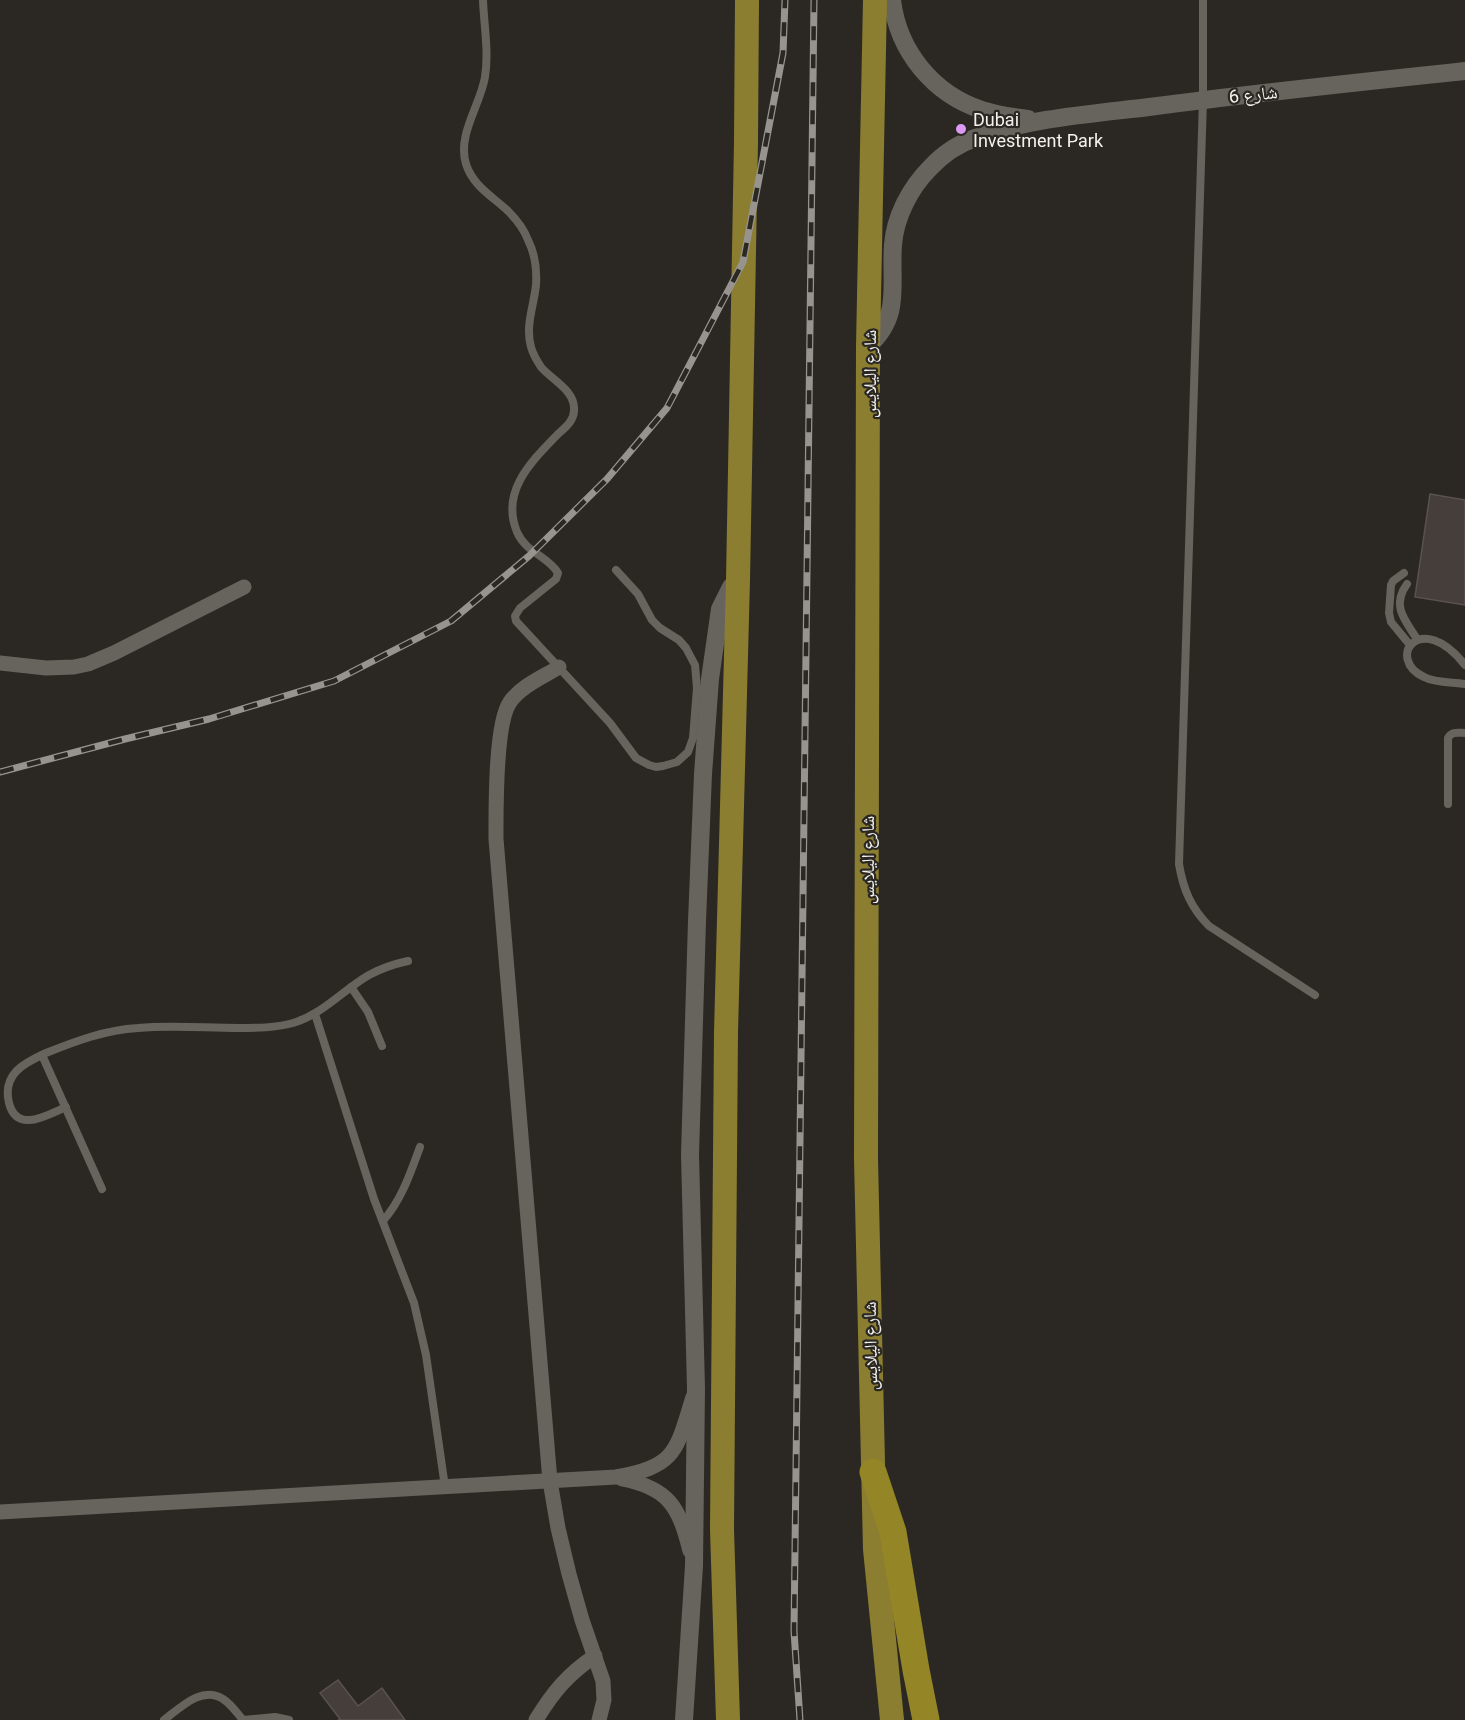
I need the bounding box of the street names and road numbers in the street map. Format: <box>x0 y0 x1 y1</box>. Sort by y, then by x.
street label: شارع 6 <box>1228 81 1278 108</box>
street label: شارع اليلايس <box>859 330 881 418</box>
street label: شارع اليلايس <box>857 816 879 904</box>
street label: شارع اليلايس <box>859 1301 882 1391</box>

